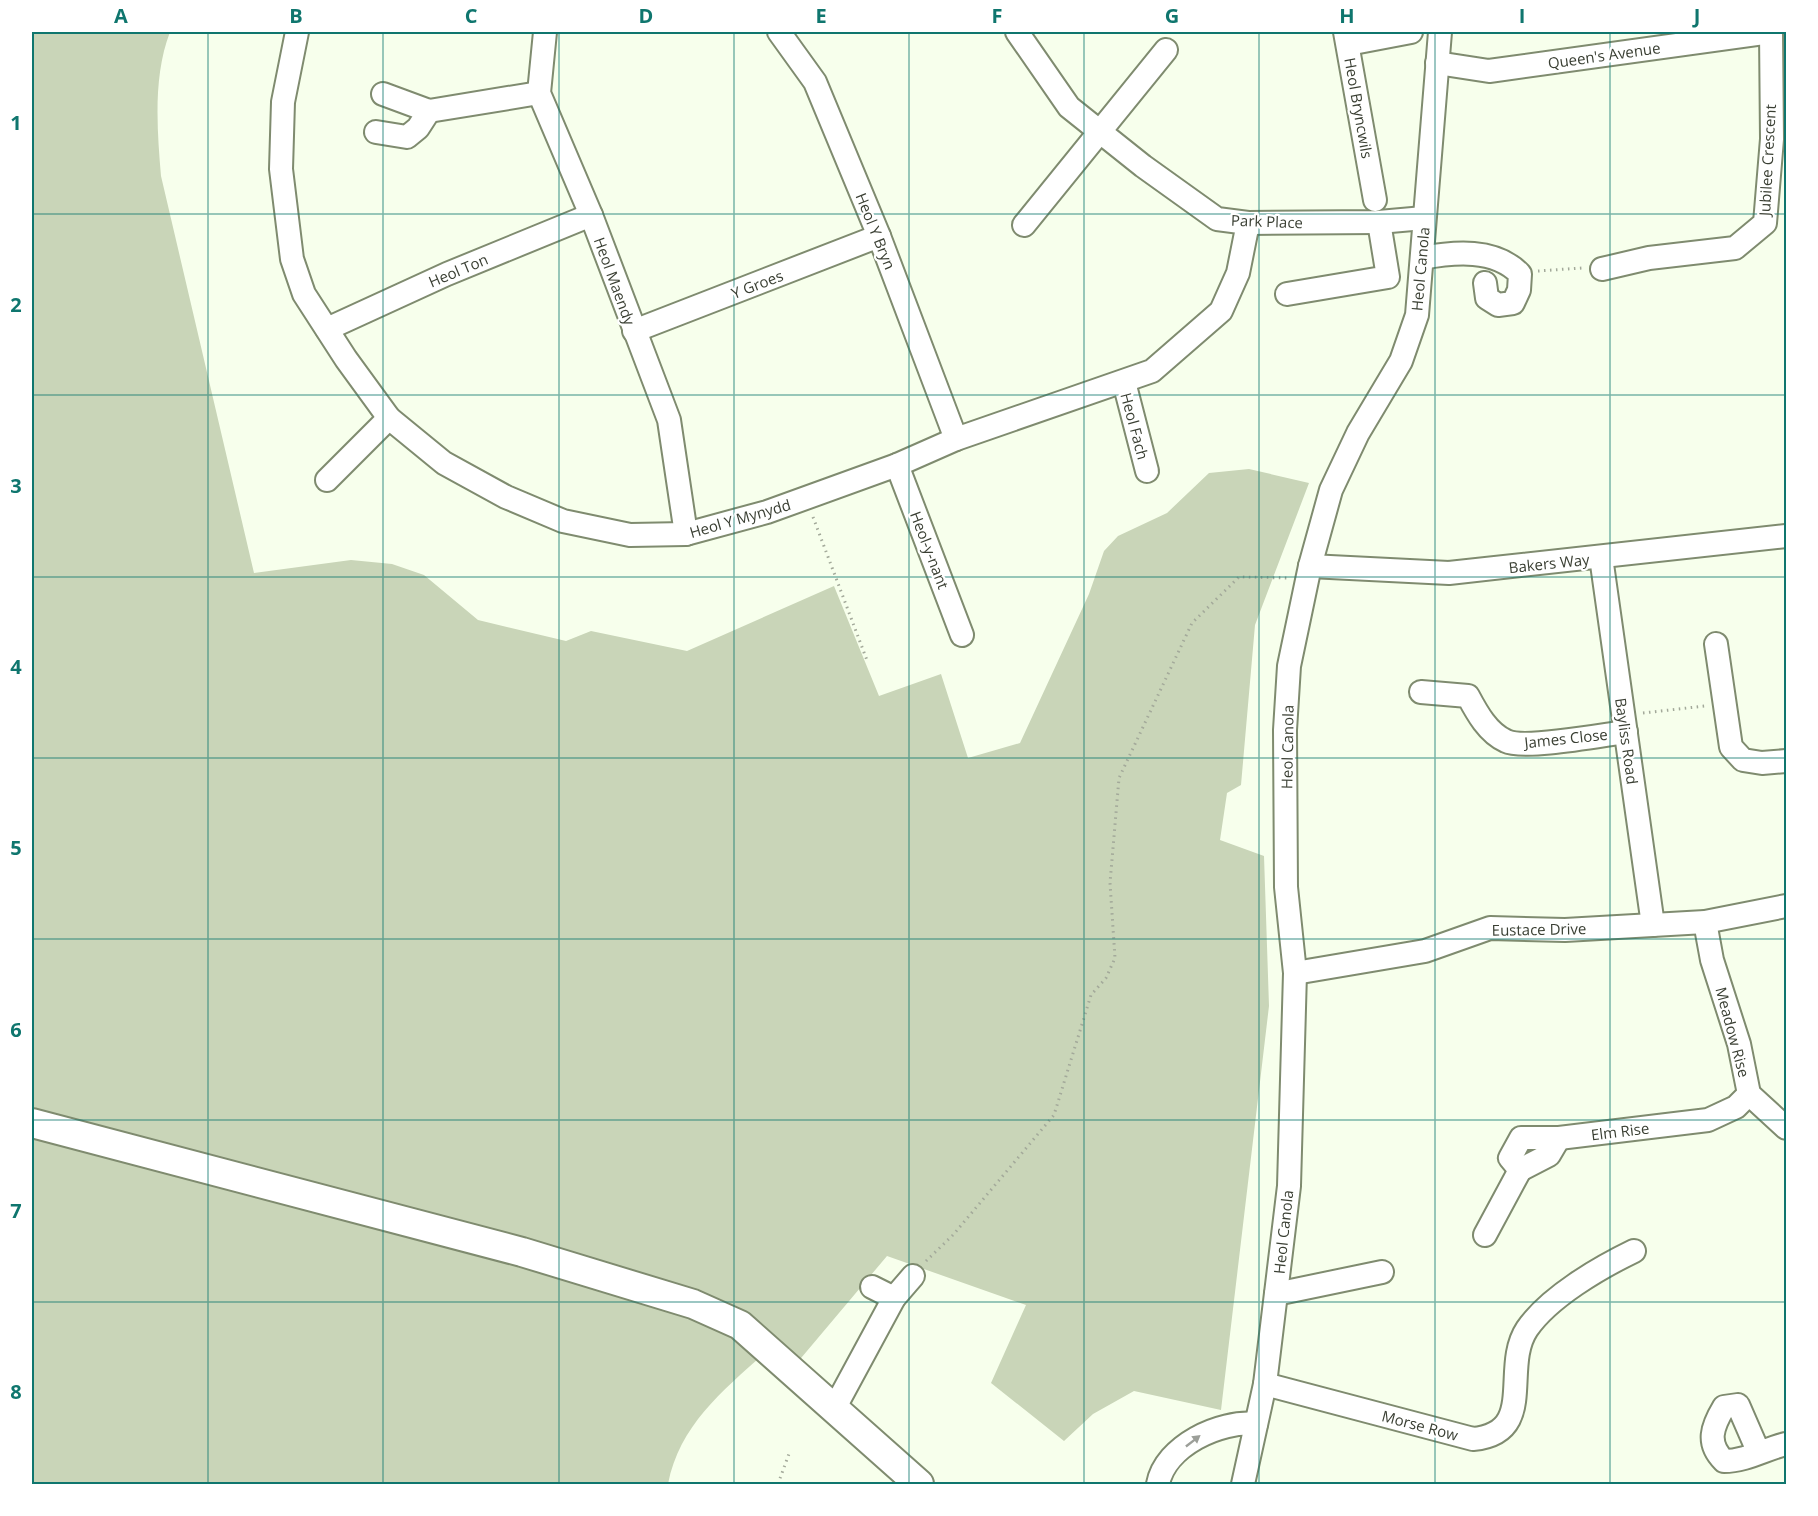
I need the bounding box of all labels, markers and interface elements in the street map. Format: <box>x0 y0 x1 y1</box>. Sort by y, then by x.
text: A <box>114 2 128 29</box>
text: B <box>289 2 303 29</box>
text: C <box>465 2 478 29</box>
text: D <box>639 2 653 29</box>
text: E <box>815 2 827 29</box>
text: F <box>992 2 1002 29</box>
text: G <box>1165 2 1179 29</box>
text: H <box>1339 2 1355 29</box>
text: I <box>1519 2 1525 29</box>
text: J <box>1692 2 1700 29</box>
street label: Queen's Avenue <box>1546 37 1662 73</box>
street label: Heol Bryncwils <box>1340 56 1378 160</box>
street label: Jubilee Crescent <box>1754 104 1780 218</box>
text: 1 <box>10 109 22 136</box>
street label: Heol Y Bryn <box>852 190 900 272</box>
street label: Park Place <box>1231 210 1303 232</box>
street label: Heol Canola <box>1406 226 1434 312</box>
street label: Heol Maendy <box>590 234 640 328</box>
street label: Heol Ton <box>425 249 491 291</box>
street label: Y Groes <box>728 265 786 303</box>
text: 2 <box>10 291 22 318</box>
street label: Heol Fach <box>1116 390 1154 462</box>
text: 3 <box>10 472 22 499</box>
street label: Heol Y Mynydd <box>687 494 793 542</box>
street label: Heol-y-nant <box>906 508 954 592</box>
street label: Bakers Way <box>1508 549 1591 577</box>
text: 4 <box>10 653 22 680</box>
street label: Bayliss Road <box>1611 696 1643 786</box>
street label: Heol Canola <box>1276 705 1298 789</box>
street label: James Close <box>1521 724 1609 753</box>
text: 5 <box>10 834 22 861</box>
street label: Eustace Drive <box>1492 918 1586 940</box>
street label: Meadow Rise <box>1711 985 1755 1079</box>
text: 6 <box>10 1016 22 1043</box>
street label: Elm Rise <box>1590 1118 1650 1144</box>
street label: Heol Canola <box>1269 1189 1297 1275</box>
text: 7 <box>10 1197 22 1224</box>
text: 8 <box>10 1378 22 1405</box>
street label: Morse Row <box>1380 1405 1461 1445</box>
one-way arrow <box>1185 1435 1201 1447</box>

